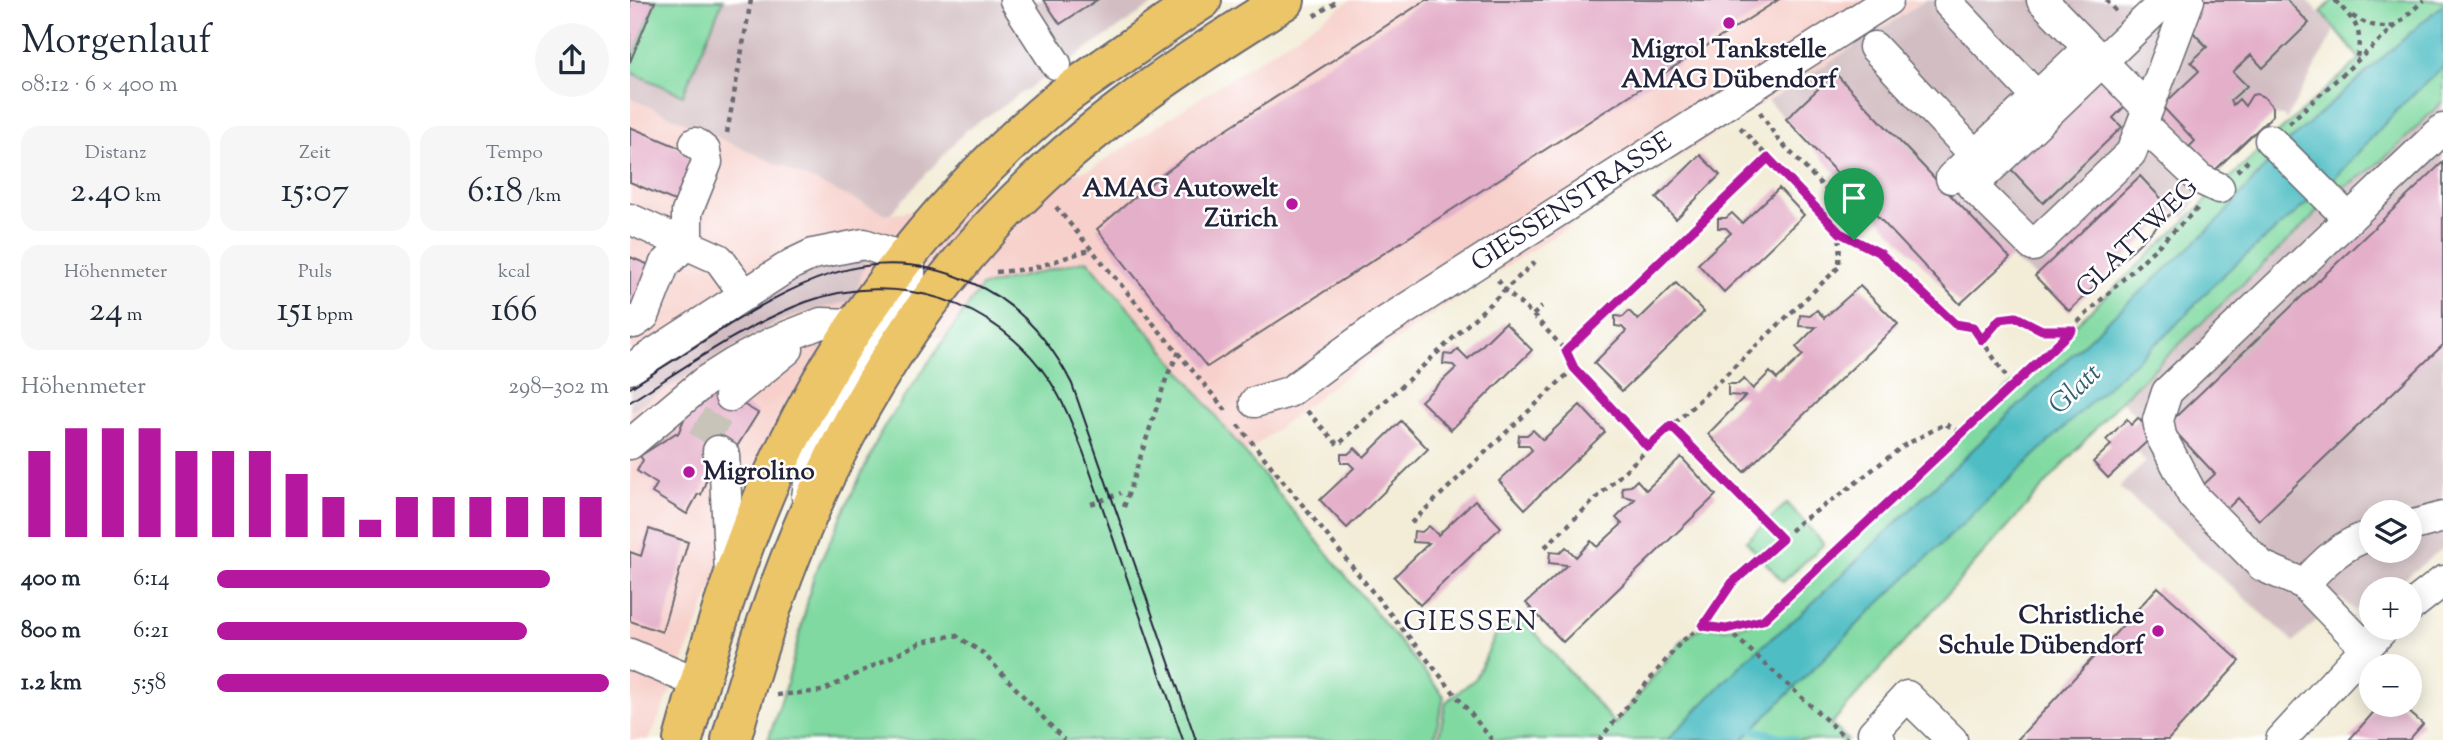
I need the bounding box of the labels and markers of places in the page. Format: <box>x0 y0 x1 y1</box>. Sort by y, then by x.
marker: Migrol Tankstelle AMAG Dübendorf <box>1721 15 1737 31</box>
place label: Migrol Tankstelle AMAG Dübendorf <box>1621 32 1839 99</box>
pin <box>1824 168 1884 240</box>
place label: AMAG Autowelt Zürich <box>1082 171 1279 238</box>
marker: AMAG Autowelt Zürich <box>1284 196 1300 212</box>
place label: Migrolino <box>703 454 815 491</box>
marker: Migrolino <box>681 464 697 480</box>
place label: Christliche Schule Dübendorf <box>1938 598 2146 665</box>
marker: Christliche Schule Dübendorf <box>2150 623 2166 639</box>

